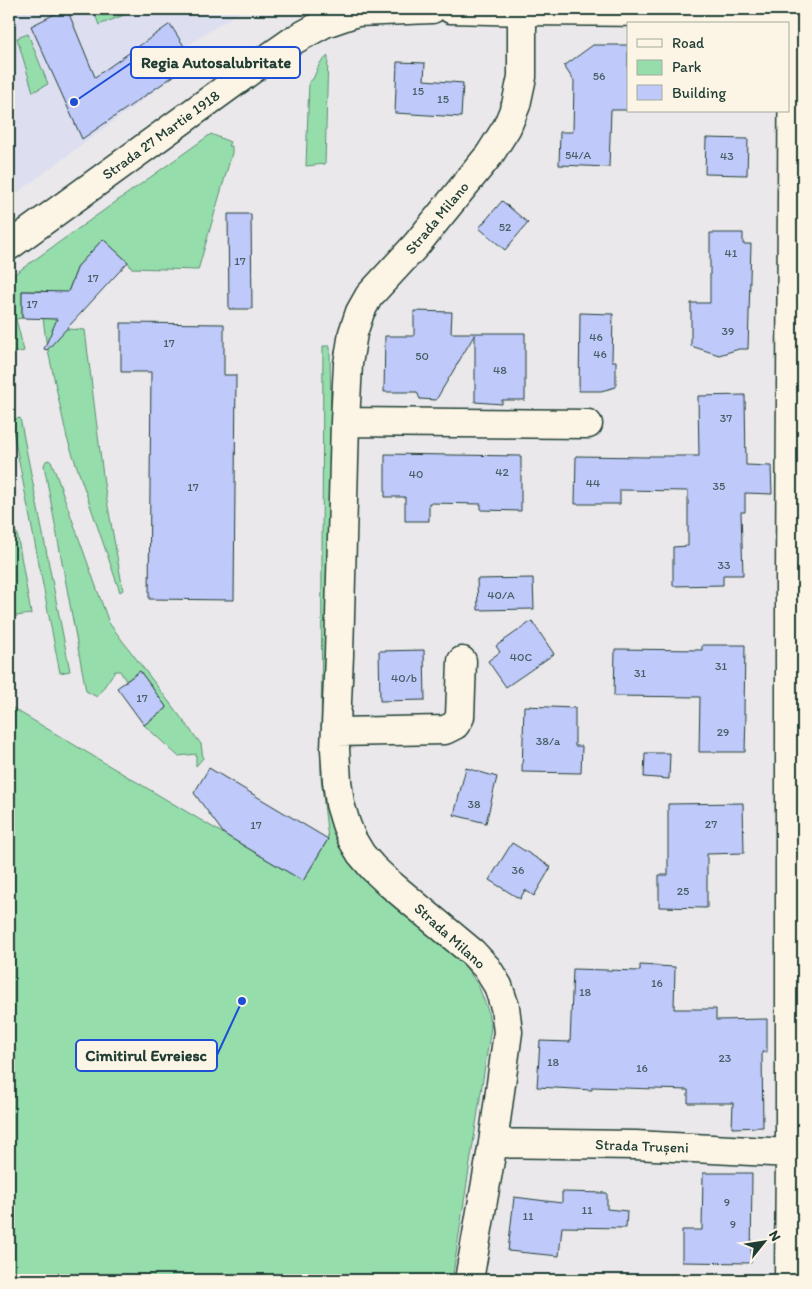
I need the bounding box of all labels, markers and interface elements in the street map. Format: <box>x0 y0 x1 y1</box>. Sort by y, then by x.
legend <box>627 22 790 112</box>
text: Road <box>672 34 705 52</box>
callout: Regia Autosalubritate <box>131 47 300 78</box>
text: Regia Autosalubritate <box>141 53 291 73</box>
text: Park <box>672 58 702 76</box>
house number: 56 <box>593 69 605 83</box>
house number: 15 <box>412 84 424 98</box>
text: Building <box>672 84 726 102</box>
street label: Strada 27 Martie 1918 <box>99 86 223 184</box>
house number: 15 <box>437 92 449 106</box>
house number: 54/A <box>565 148 591 162</box>
house number: 43 <box>720 149 734 163</box>
street label: Strada Milano <box>401 178 473 258</box>
house number: 52 <box>499 220 512 234</box>
house number: 41 <box>725 246 738 260</box>
house number: 17 <box>234 254 246 268</box>
house number: 17 <box>87 271 99 285</box>
house number: 17 <box>26 297 38 311</box>
house number: 39 <box>722 324 734 338</box>
house number: 46 <box>589 330 603 344</box>
house number: 17 <box>163 336 175 350</box>
house number: 46 <box>593 347 607 361</box>
house number: 50 <box>415 349 429 363</box>
house number: 48 <box>493 363 507 377</box>
house number: 37 <box>720 411 732 425</box>
house number: 42 <box>495 465 509 479</box>
house number: 40 <box>409 467 423 481</box>
house number: 44 <box>586 476 600 490</box>
house number: 35 <box>713 479 725 493</box>
house number: 17 <box>187 480 199 494</box>
house number: 33 <box>717 558 731 572</box>
house number: 40/A <box>487 588 515 602</box>
house number: 40C <box>510 650 532 664</box>
house number: 31 <box>715 659 727 673</box>
house number: 31 <box>634 666 646 680</box>
house number: 40/b <box>391 671 417 685</box>
house number: 17 <box>136 691 148 705</box>
house number: 29 <box>717 725 729 739</box>
house number: 38/a <box>536 734 561 748</box>
house number: 38 <box>467 797 481 811</box>
house number: 27 <box>705 817 717 831</box>
house number: 17 <box>250 818 262 832</box>
house number: 36 <box>512 863 524 877</box>
house number: 25 <box>677 884 689 898</box>
street label: Strada Milano <box>411 899 489 973</box>
house number: 16 <box>651 976 663 990</box>
house number: 18 <box>579 985 591 999</box>
callout: Cimitirul Evreiesc <box>76 1040 217 1071</box>
text: Cimitirul Evreiesc <box>85 1046 208 1065</box>
house number: 23 <box>719 1051 732 1065</box>
house number: 18 <box>547 1055 559 1069</box>
house number: 16 <box>636 1061 648 1075</box>
street label: Strada Trușeni <box>595 1135 689 1157</box>
house number: 9 <box>724 1195 730 1209</box>
house number: 11 <box>581 1203 593 1217</box>
house number: 11 <box>522 1209 534 1223</box>
north arrow <box>740 1216 790 1266</box>
house number: 9 <box>730 1217 736 1231</box>
text: N <box>765 1227 785 1244</box>

